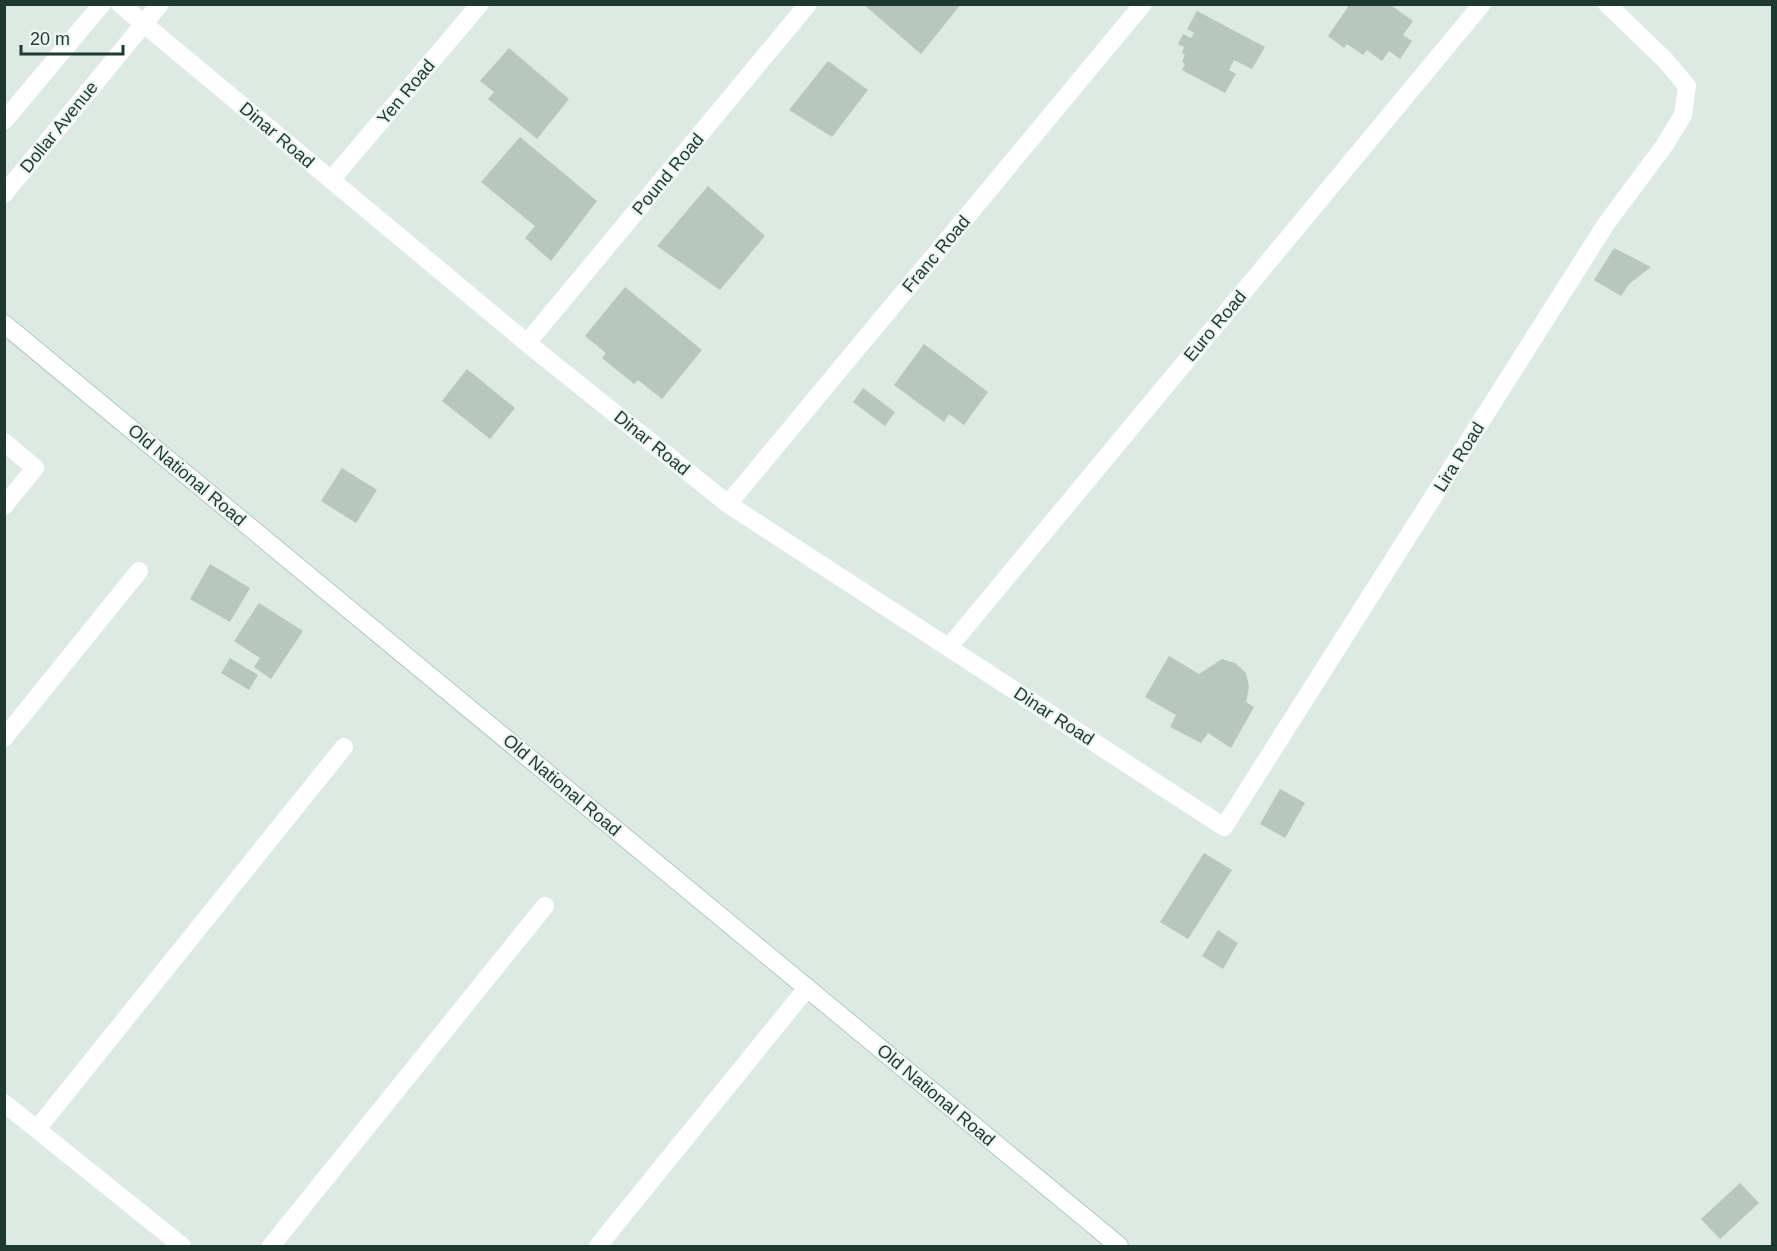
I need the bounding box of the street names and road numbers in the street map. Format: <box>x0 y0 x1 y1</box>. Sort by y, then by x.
street label: Yen Road <box>373 56 439 128</box>
street label: Dollar Avenue <box>16 77 102 177</box>
street label: Dinar Road <box>236 98 318 172</box>
street label: Pound Road <box>628 129 708 219</box>
street label: Franc Road <box>898 212 974 296</box>
street label: Euro Road <box>1180 287 1250 365</box>
street label: Dinar Road <box>610 407 694 479</box>
street label: Lira Road <box>1430 419 1488 495</box>
street label: Old National Road <box>124 420 250 530</box>
street label: Dinar Road <box>1010 683 1098 749</box>
street label: Old National Road <box>499 730 625 840</box>
street label: Old National Road <box>873 1040 999 1150</box>

